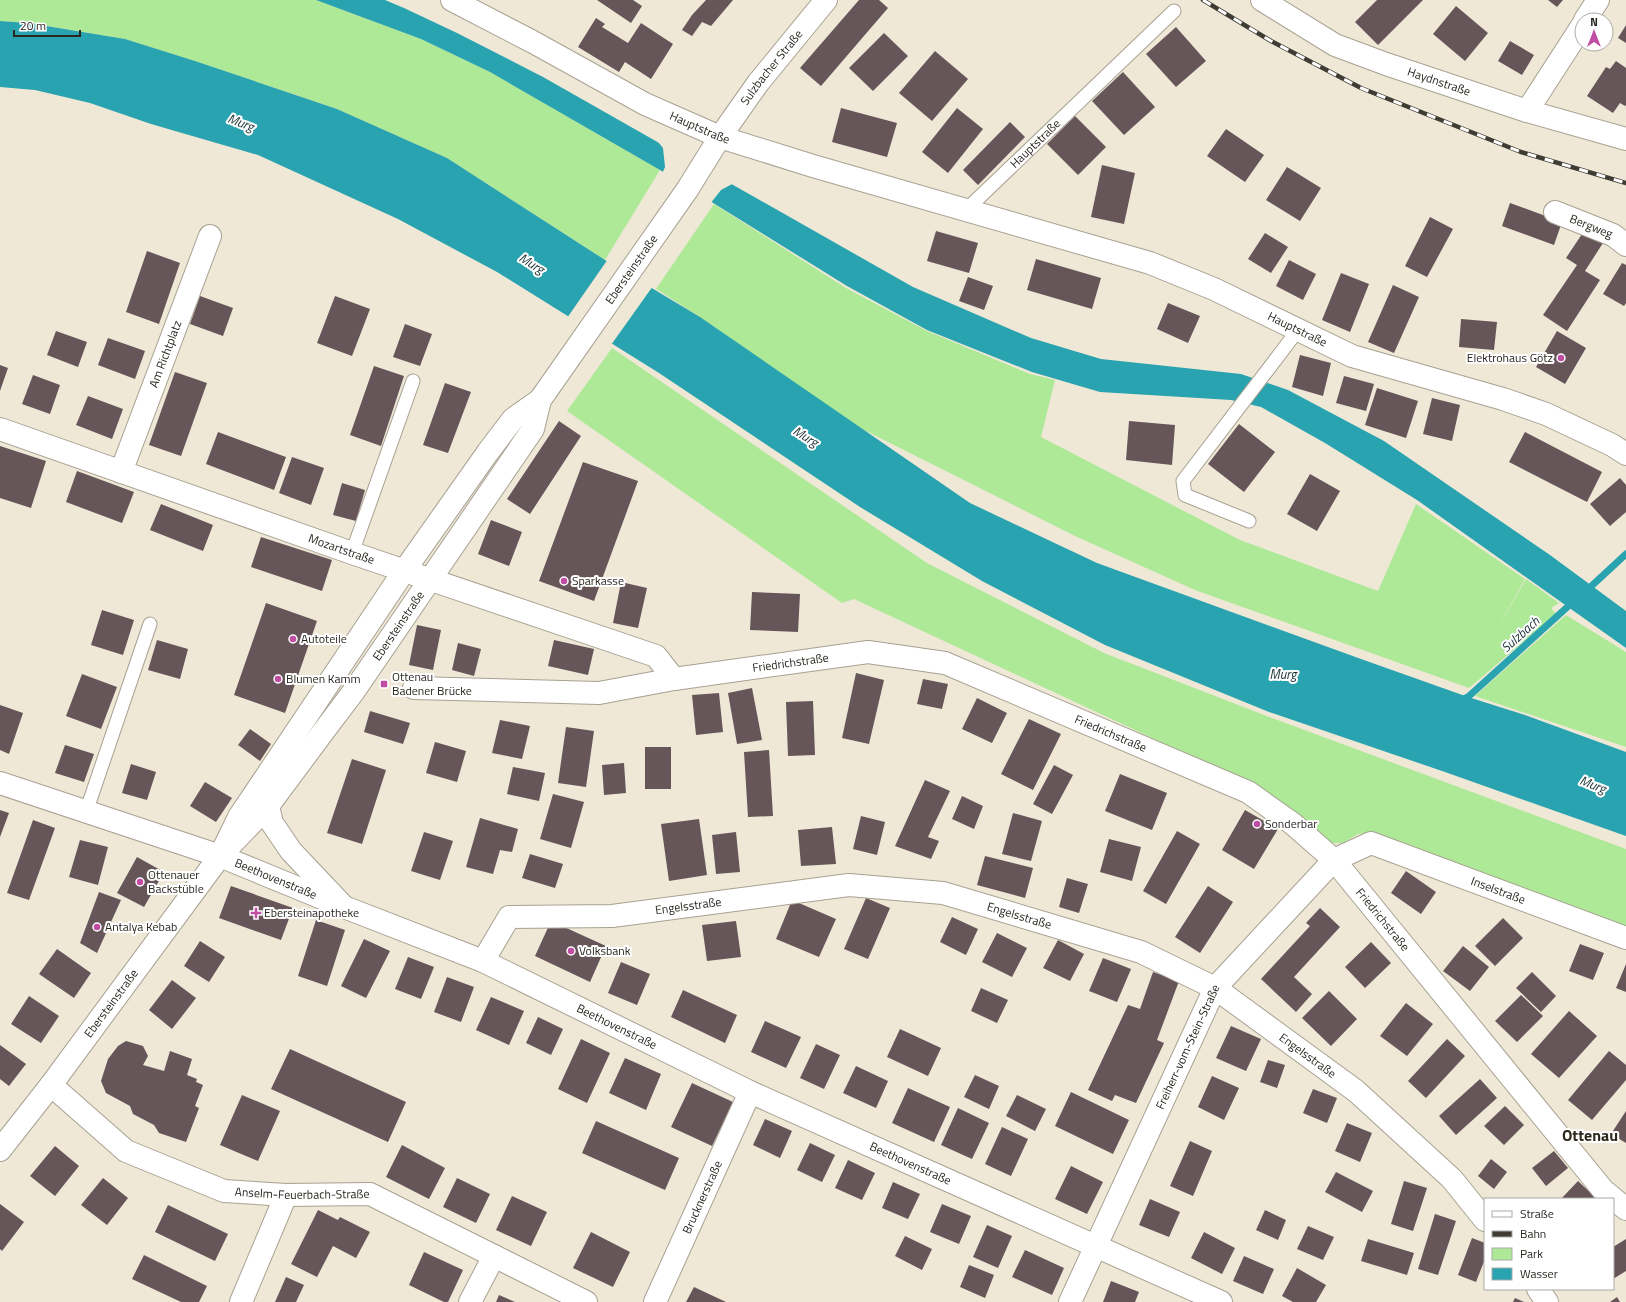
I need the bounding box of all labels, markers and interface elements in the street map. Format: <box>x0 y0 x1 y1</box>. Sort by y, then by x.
scale bar <box>14 12 80 38</box>
north arrow <box>1574 12 1614 52</box>
text: N <box>1590 14 1598 30</box>
text: 20 m <box>20 16 46 35</box>
street label: Sulzbacher Straße <box>735 25 807 109</box>
street label: Haydnstraße <box>1405 62 1473 101</box>
street label: Hauptstraße <box>667 106 732 149</box>
water label: Murg <box>225 108 259 137</box>
street label: Hauptstraße <box>1005 114 1065 172</box>
street label: Bergweg <box>1567 209 1616 243</box>
street label: Ebersteinstraße <box>600 231 662 308</box>
water label: Murg <box>515 247 550 280</box>
street label: Hauptstraße <box>1265 306 1330 352</box>
street label: Am Richtplatz <box>144 318 186 390</box>
place label: Elektrohaus Götz <box>1467 348 1553 367</box>
marker: Elektrohaus Götz <box>1556 353 1566 363</box>
water label: Murg <box>789 420 824 453</box>
street label: Mozartstraße <box>306 528 377 569</box>
place label: Sparkasse <box>572 571 624 590</box>
marker: Sparkasse <box>559 576 569 586</box>
street label: Ebersteinstraße <box>367 587 429 664</box>
water label: Sulzbach <box>1496 611 1544 657</box>
place label: Autoteile <box>301 629 347 648</box>
marker: Autoteile <box>288 634 298 644</box>
street label: Friedrichstraße <box>751 648 830 677</box>
water label: Murg <box>1270 664 1298 684</box>
place label: Ottenau Badener Brücke <box>392 667 472 700</box>
place label: Blumen Kamm <box>286 669 361 688</box>
marker: Blumen Kamm <box>273 674 283 684</box>
marker: Ottenau Badener Brücke <box>379 679 389 689</box>
street label: Friedrichstraße <box>1072 709 1150 757</box>
water label: Murg <box>1577 770 1611 799</box>
place label: Sonderbar <box>1265 814 1317 833</box>
marker: Sonderbar <box>1252 819 1262 829</box>
street label: Beethovenstraße <box>232 853 320 904</box>
place label: Ottenauer Backstüble <box>148 865 204 898</box>
street label: Inselstraße <box>1468 871 1528 909</box>
marker: Ottenauer Backstüble <box>135 877 145 887</box>
street label: Friedrichstraße <box>1351 884 1415 955</box>
street label: Engelsstraße <box>654 892 722 919</box>
street label: Engelsstraße <box>985 897 1054 934</box>
place label: Ebersteinapotheke <box>264 903 359 922</box>
marker: Ebersteinapotheke <box>251 908 261 918</box>
place label: Antalya Kebab <box>105 917 177 936</box>
marker: Antalya Kebab <box>92 922 102 932</box>
place label: Volksbank <box>579 941 631 960</box>
marker: Volksbank <box>566 946 576 956</box>
street label: Ebersteinstraße <box>79 965 143 1041</box>
street label: Freiherr-vom-Stein-Straße <box>1150 981 1224 1112</box>
street label: Beethovenstraße <box>574 998 660 1054</box>
street label: Engelsstraße <box>1275 1028 1340 1083</box>
district label: Ottenau <box>1562 1123 1618 1147</box>
street label: Beethovenstraße <box>867 1137 954 1190</box>
street label: Brucknerstraße <box>677 1157 727 1237</box>
street label: Anselm-Feuerbach-Straße <box>234 1182 370 1204</box>
legend <box>1484 1198 1614 1290</box>
text: Straße <box>1520 1204 1554 1223</box>
text: Bahn <box>1520 1224 1546 1243</box>
text: Park <box>1520 1244 1543 1263</box>
text: Wasser <box>1520 1264 1558 1283</box>

